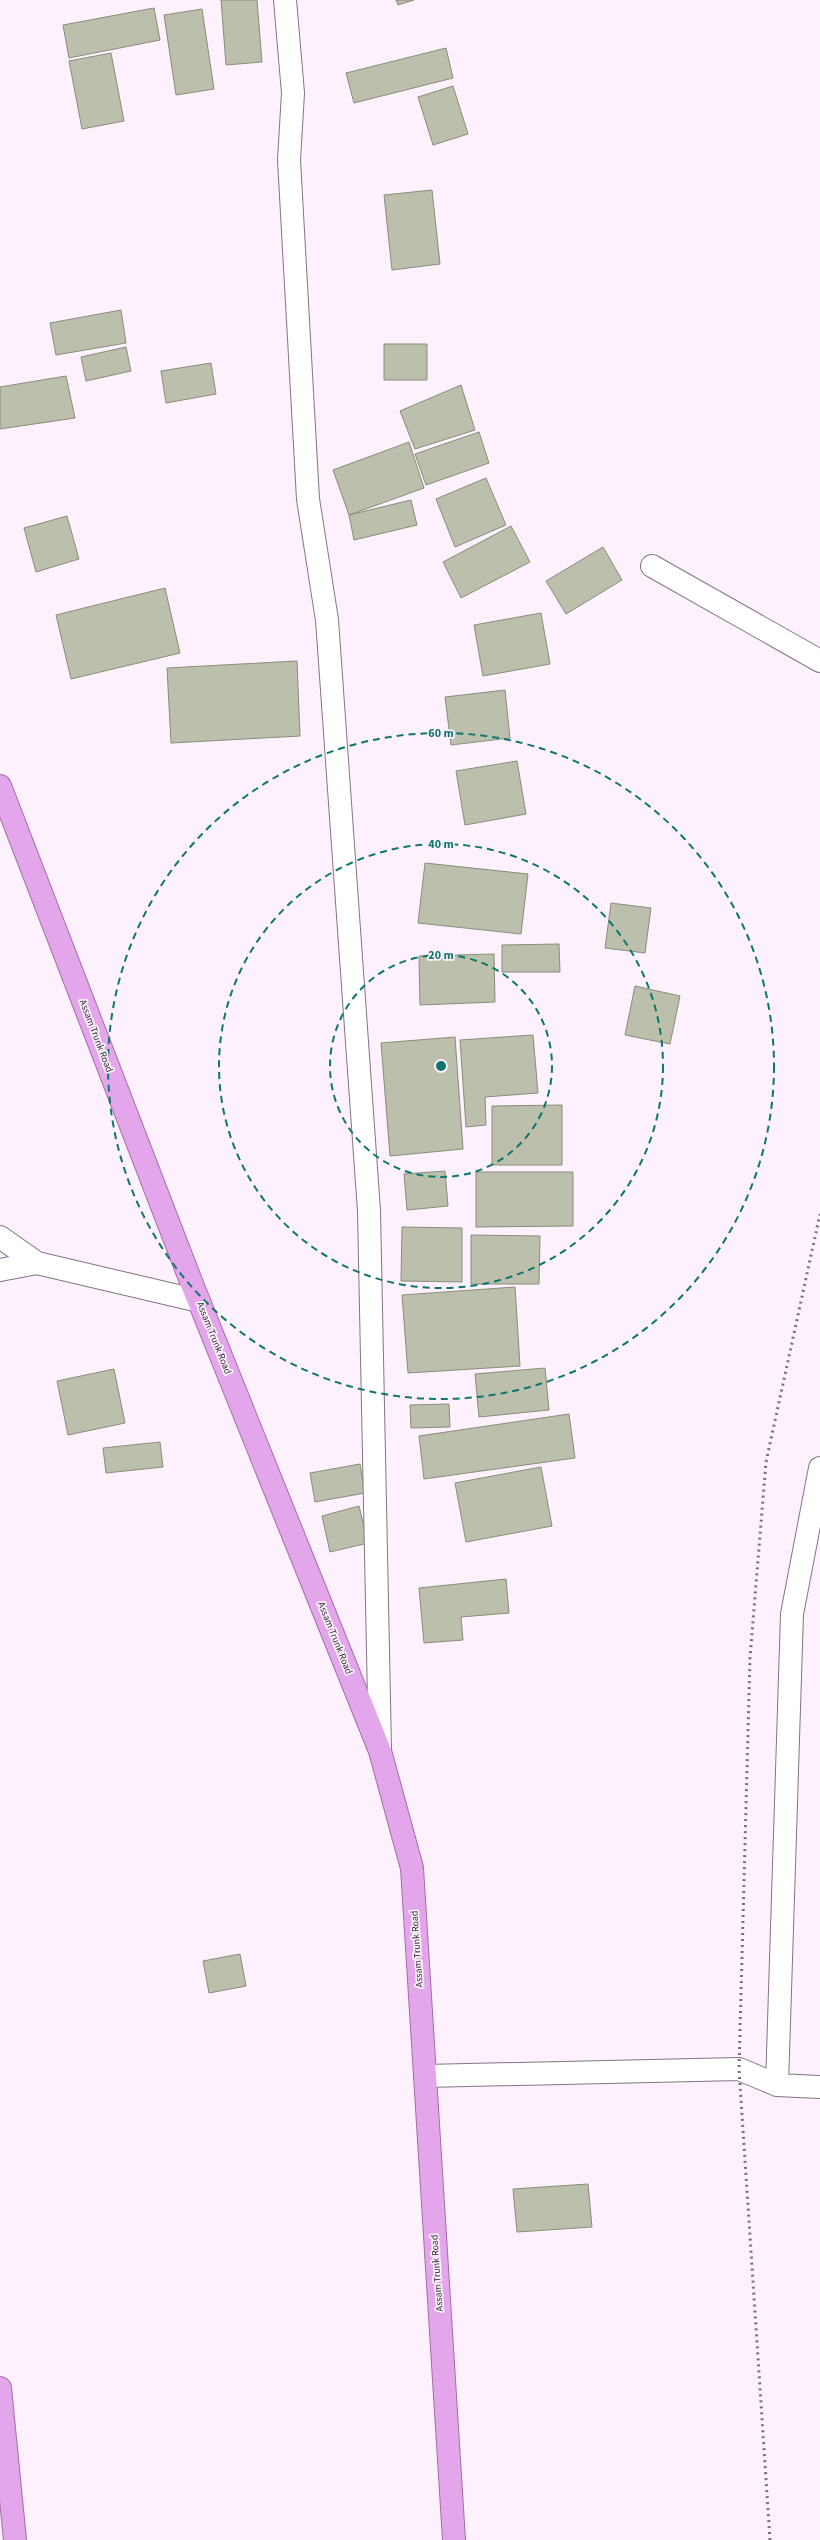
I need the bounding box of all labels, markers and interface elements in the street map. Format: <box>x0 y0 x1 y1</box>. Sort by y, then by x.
text: 60 m <box>428 725 454 742</box>
text: 40 m <box>428 836 454 853</box>
text: 20 m <box>428 947 454 964</box>
street label: Assam Trunk Road <box>76 998 116 1074</box>
centre of rings <box>434 1059 448 1073</box>
street label: Assam Trunk Road <box>193 1300 235 1376</box>
street label: Assam Trunk Road <box>314 1600 356 1676</box>
street label: Assam Trunk Road <box>407 1910 427 1988</box>
street label: Assam Trunk Road <box>427 2234 447 2312</box>

